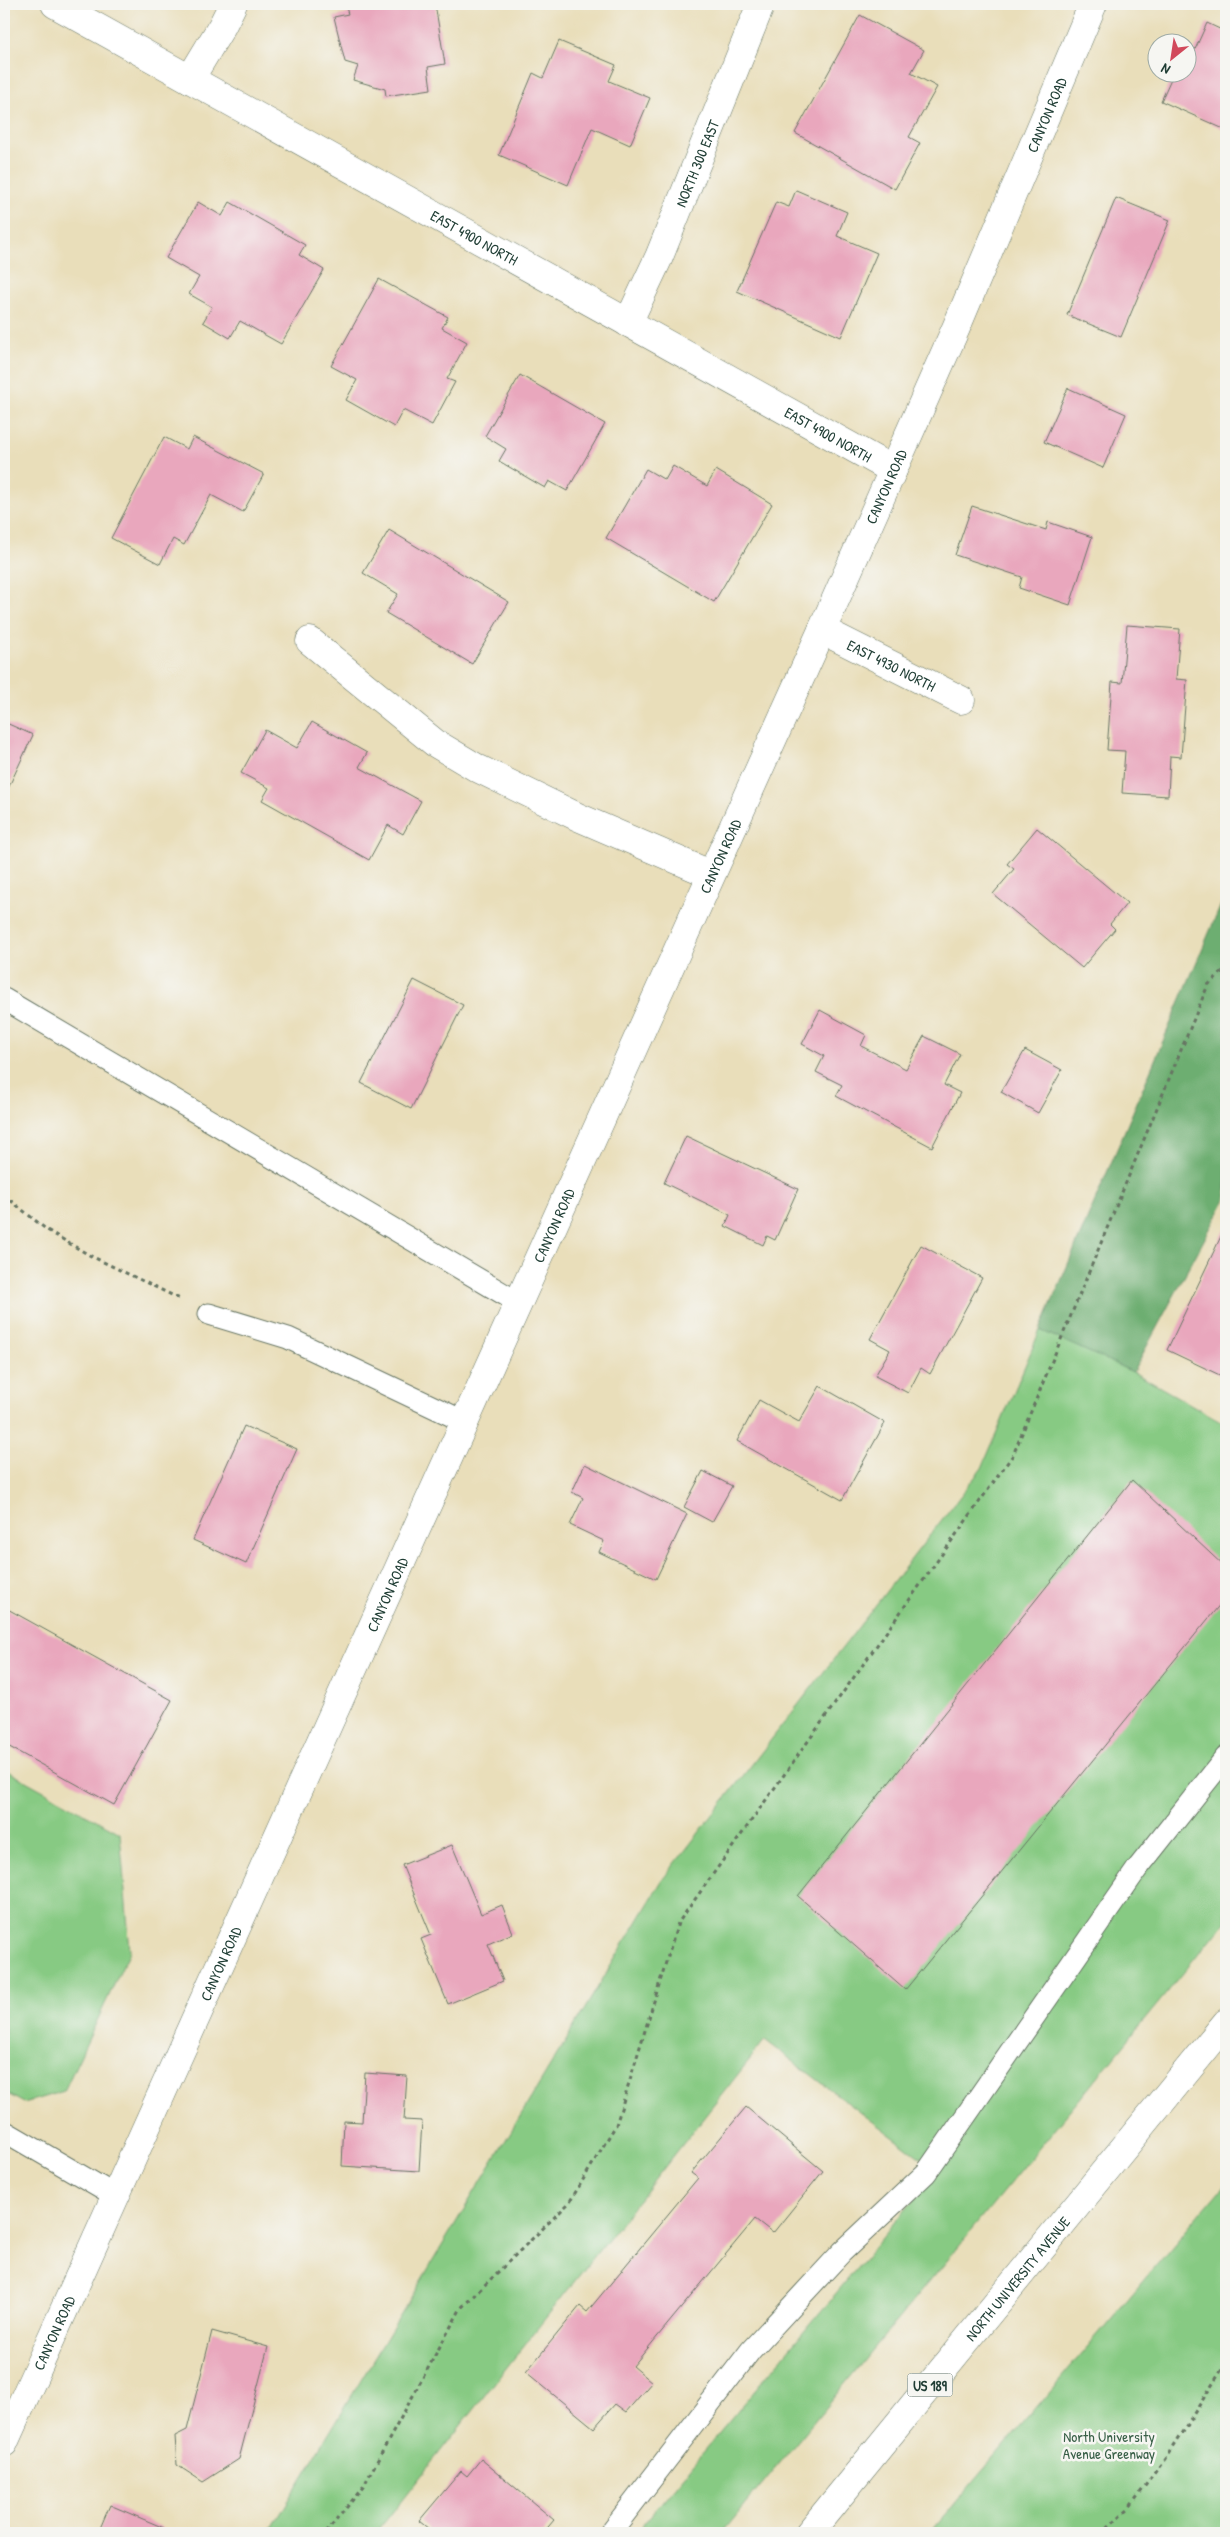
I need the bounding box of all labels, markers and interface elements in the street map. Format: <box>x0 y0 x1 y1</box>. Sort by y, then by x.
north arrow <box>1148 32 1198 82</box>
text: N <box>1157 59 1173 80</box>
street label: CANYON ROAD <box>1021 73 1072 155</box>
street label: NORTH 300 EAST <box>670 116 724 210</box>
street label: EAST 4900 NORTH <box>427 205 522 270</box>
street label: EAST 4900 NORTH <box>781 401 876 467</box>
street label: CANYON ROAD <box>860 445 912 527</box>
street label: EAST 4930 NORTH <box>844 634 940 696</box>
street label: CANYON ROAD <box>694 815 746 897</box>
street label: CANYON ROAD <box>528 1184 580 1266</box>
street label: CANYON ROAD <box>361 1553 413 1635</box>
street label: CANYON ROAD <box>194 1922 247 2004</box>
street label: NORTH UNIVERSITY AVENUE <box>960 2211 1075 2345</box>
street label: CANYON ROAD <box>28 2291 80 2373</box>
road number: US 189 <box>908 2374 952 2396</box>
park label: North University Avenue Greenway <box>1063 2426 1155 2464</box>

